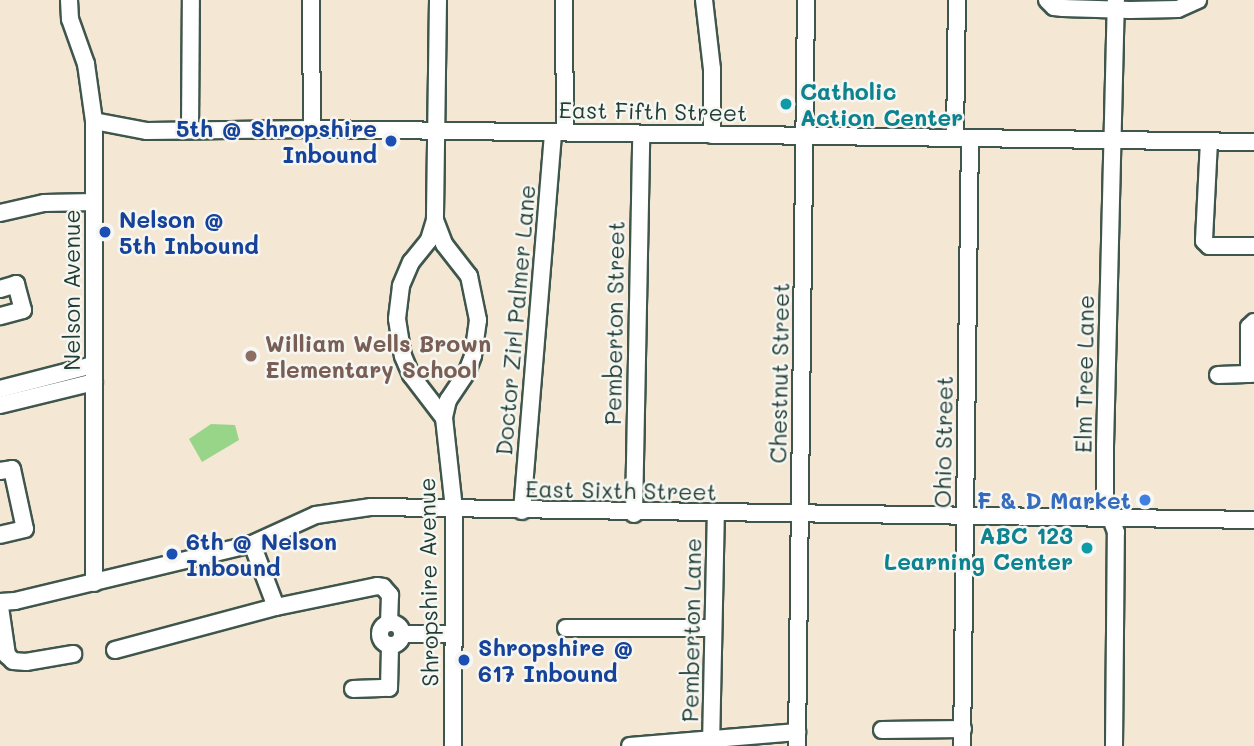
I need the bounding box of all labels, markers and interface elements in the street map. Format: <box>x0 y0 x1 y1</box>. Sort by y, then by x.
place label: Catholic Action Center <box>800 77 963 131</box>
street label: East Fifth Street <box>558 96 748 126</box>
marker: Catholic Action Center <box>778 96 794 112</box>
place label: 5th @ Shropshire Inbound <box>176 114 377 168</box>
marker: 5th @ Shropshire Inbound <box>383 133 399 149</box>
street label: Doctor Zirl Palmer Lane <box>489 183 541 457</box>
place label: Nelson @ 5th Inbound <box>119 205 259 259</box>
street label: Nelson Avenue <box>57 209 85 371</box>
street label: Pemberton Street <box>598 221 630 425</box>
marker: Nelson @ 5th Inbound <box>97 224 113 240</box>
street label: Chestnut Street <box>764 282 794 464</box>
street label: Elm Tree Lane <box>1069 295 1099 453</box>
place label: William Wells Brown Elementary School <box>265 329 491 383</box>
marker: William Wells Brown Elementary School <box>243 348 259 364</box>
street label: Ohio Street <box>928 376 958 508</box>
street label: East Sixth Street <box>525 475 717 505</box>
street label: Shropshire Avenue <box>412 477 444 687</box>
place label: F & D Market <box>977 486 1131 514</box>
marker: F & D Market <box>1137 492 1153 508</box>
place label: ABC 123 Learning Center <box>884 521 1073 575</box>
place label: 6th @ Nelson Inbound <box>186 527 337 581</box>
street label: Pemberton Lane <box>676 538 706 722</box>
marker: ABC 123 Learning Center <box>1079 540 1095 556</box>
marker: 6th @ Nelson Inbound <box>164 546 180 562</box>
place label: Shropshire @ 617 Inbound <box>478 633 634 687</box>
marker: Shropshire @ 617 Inbound <box>456 652 472 668</box>

